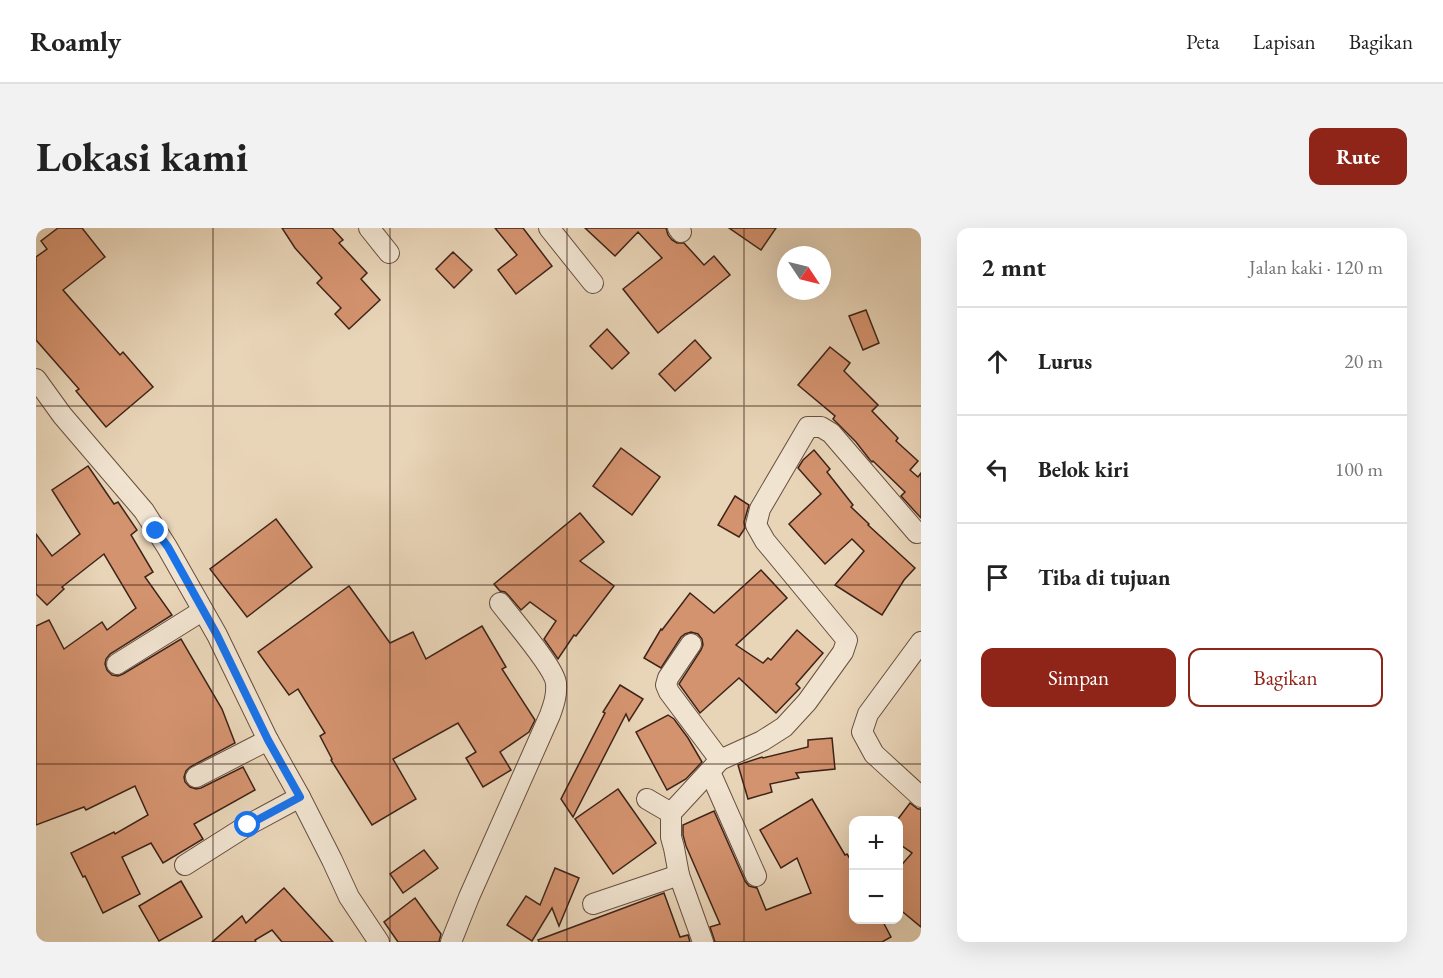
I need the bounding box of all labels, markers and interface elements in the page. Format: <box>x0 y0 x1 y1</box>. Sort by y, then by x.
text: Roamly <box>30 23 121 59</box>
text: Peta <box>1186 28 1220 55</box>
text: Lapisan <box>1253 28 1316 55</box>
text: Bagikan <box>1349 28 1413 55</box>
button: Rute <box>1309 128 1407 185</box>
text: Lokasi kami <box>36 129 248 184</box>
north arrow <box>777 246 831 300</box>
text: 2 mnt <box>981 250 1046 284</box>
text: Jalan kaki · 120 m <box>1249 254 1383 280</box>
icon: ahead <box>981 345 1014 378</box>
text: Lurus <box>1038 347 1092 376</box>
text: 20 m <box>1344 348 1383 374</box>
icon: left <box>981 453 1014 486</box>
text: Belok kiri <box>1038 455 1129 484</box>
text: 100 m <box>1335 456 1383 482</box>
route end <box>142 517 168 543</box>
icon: arrive <box>981 561 1014 594</box>
text: Tiba di tujuan <box>1038 563 1170 592</box>
button: Simpan <box>981 648 1176 707</box>
button: Bagikan <box>1188 648 1383 707</box>
route start <box>234 811 260 837</box>
map controls <box>849 816 903 924</box>
button: + <box>849 816 903 870</box>
button: − <box>849 870 903 924</box>

